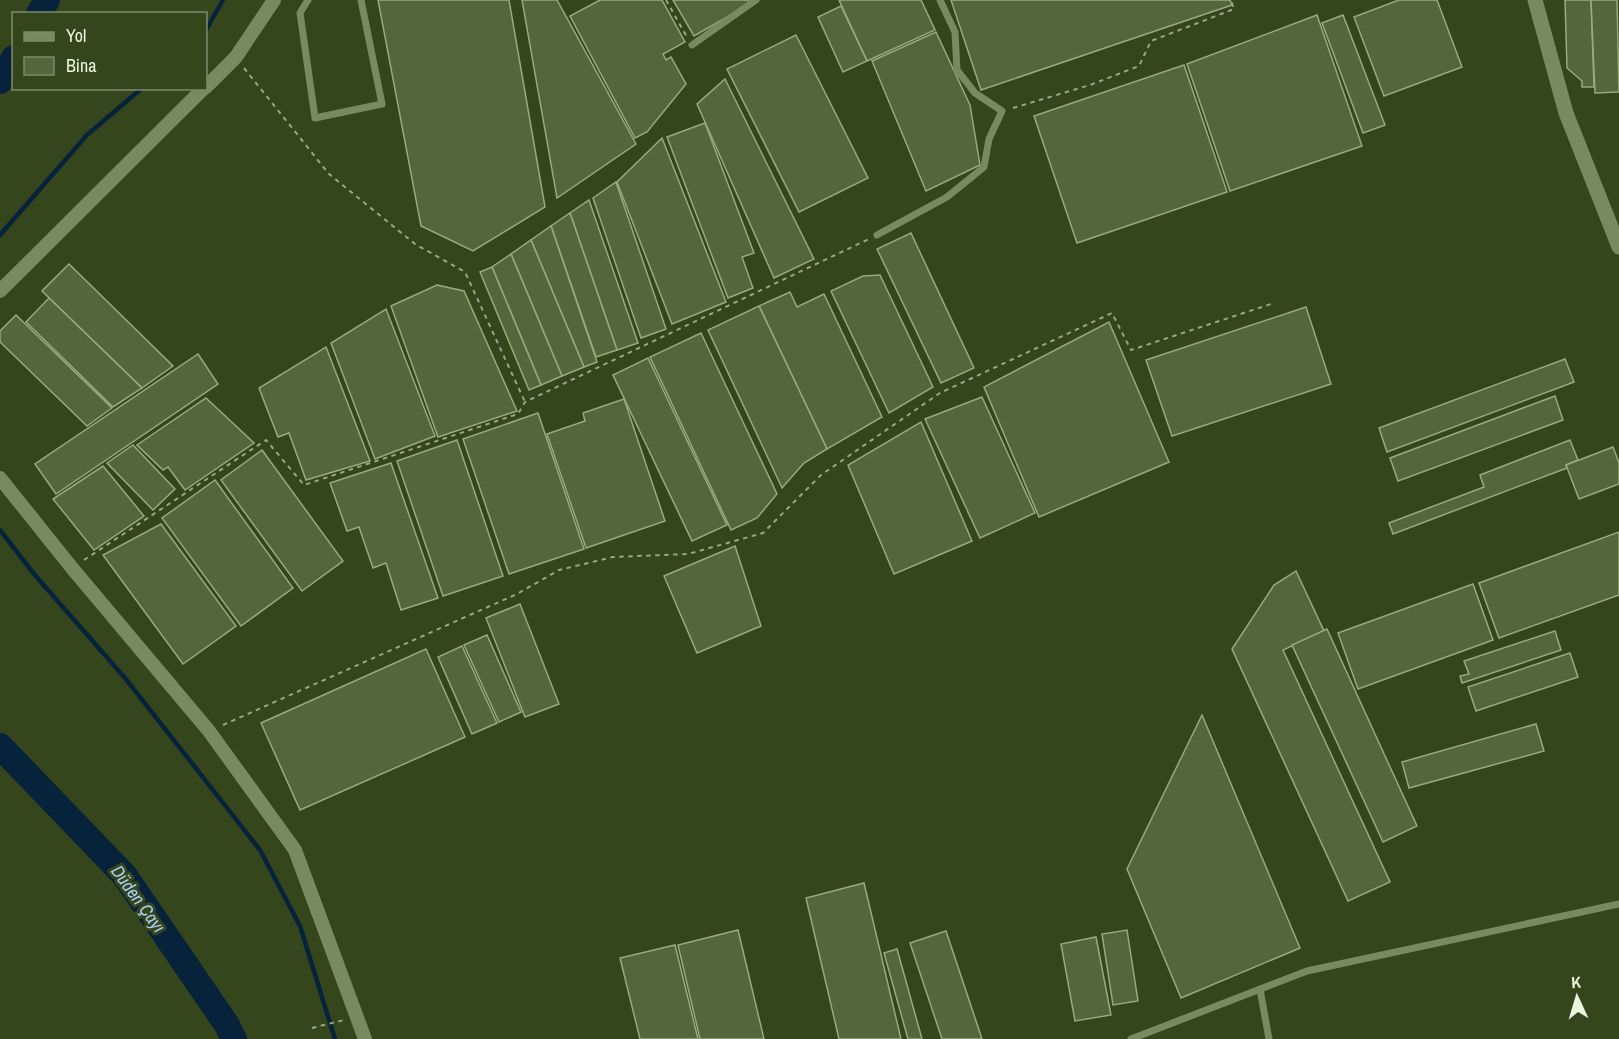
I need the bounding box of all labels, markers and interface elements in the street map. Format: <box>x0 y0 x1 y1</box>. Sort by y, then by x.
legend <box>12 12 207 90</box>
text: Yol <box>66 23 86 48</box>
text: Bina <box>66 53 96 78</box>
water label: Düden Çayı <box>105 860 171 938</box>
north arrow <box>1547 967 1607 1027</box>
text: K <box>1570 971 1582 993</box>

